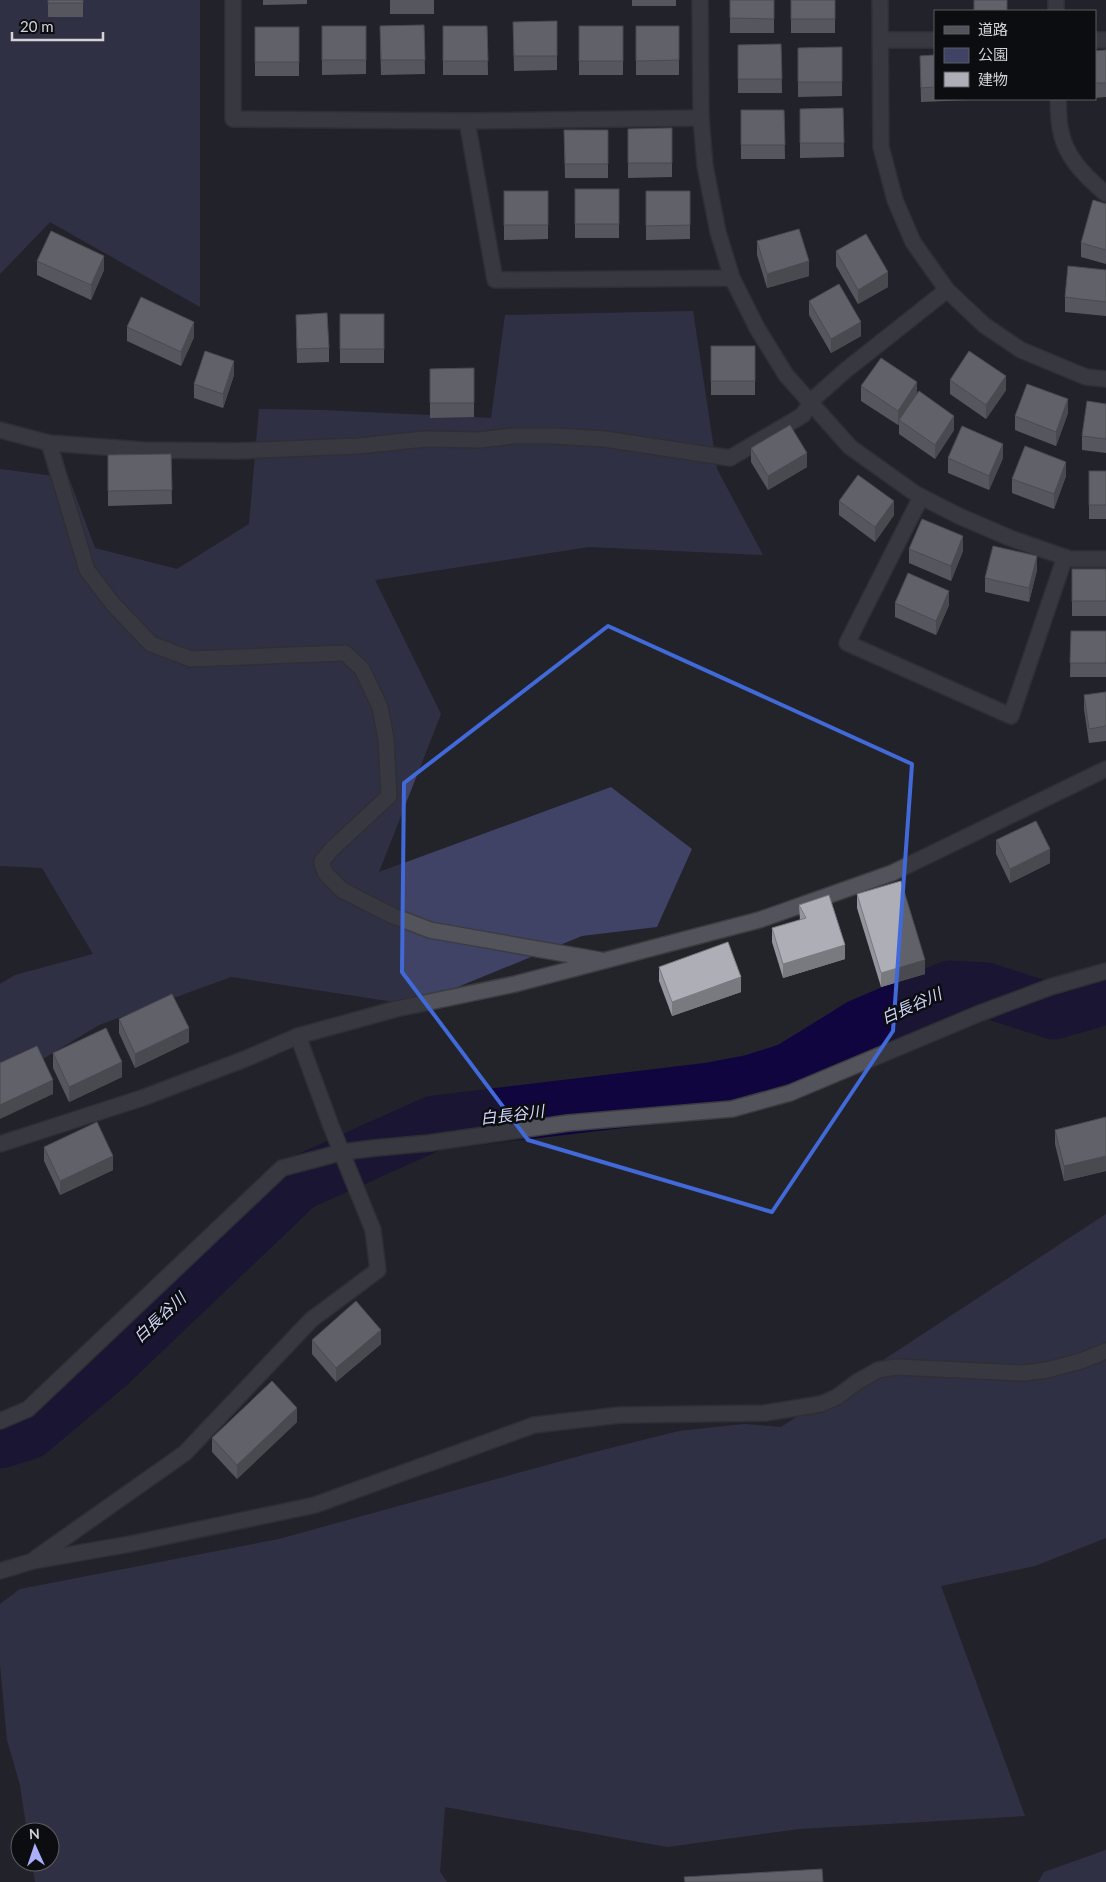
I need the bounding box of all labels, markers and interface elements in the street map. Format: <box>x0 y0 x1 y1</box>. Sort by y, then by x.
scale bar <box>12 10 104 42</box>
legend <box>934 10 1096 100</box>
text: 20 m <box>20 17 54 35</box>
text: 道路 <box>978 20 1008 38</box>
text: 公園 <box>978 45 1008 63</box>
text: 建物 <box>978 70 1008 88</box>
water label: 白長谷川 <box>878 982 946 1027</box>
water label: 白長谷川 <box>479 1100 547 1127</box>
water label: 白長谷川 <box>129 1287 190 1346</box>
north arrow <box>10 1822 60 1872</box>
text: N <box>28 1825 40 1842</box>

